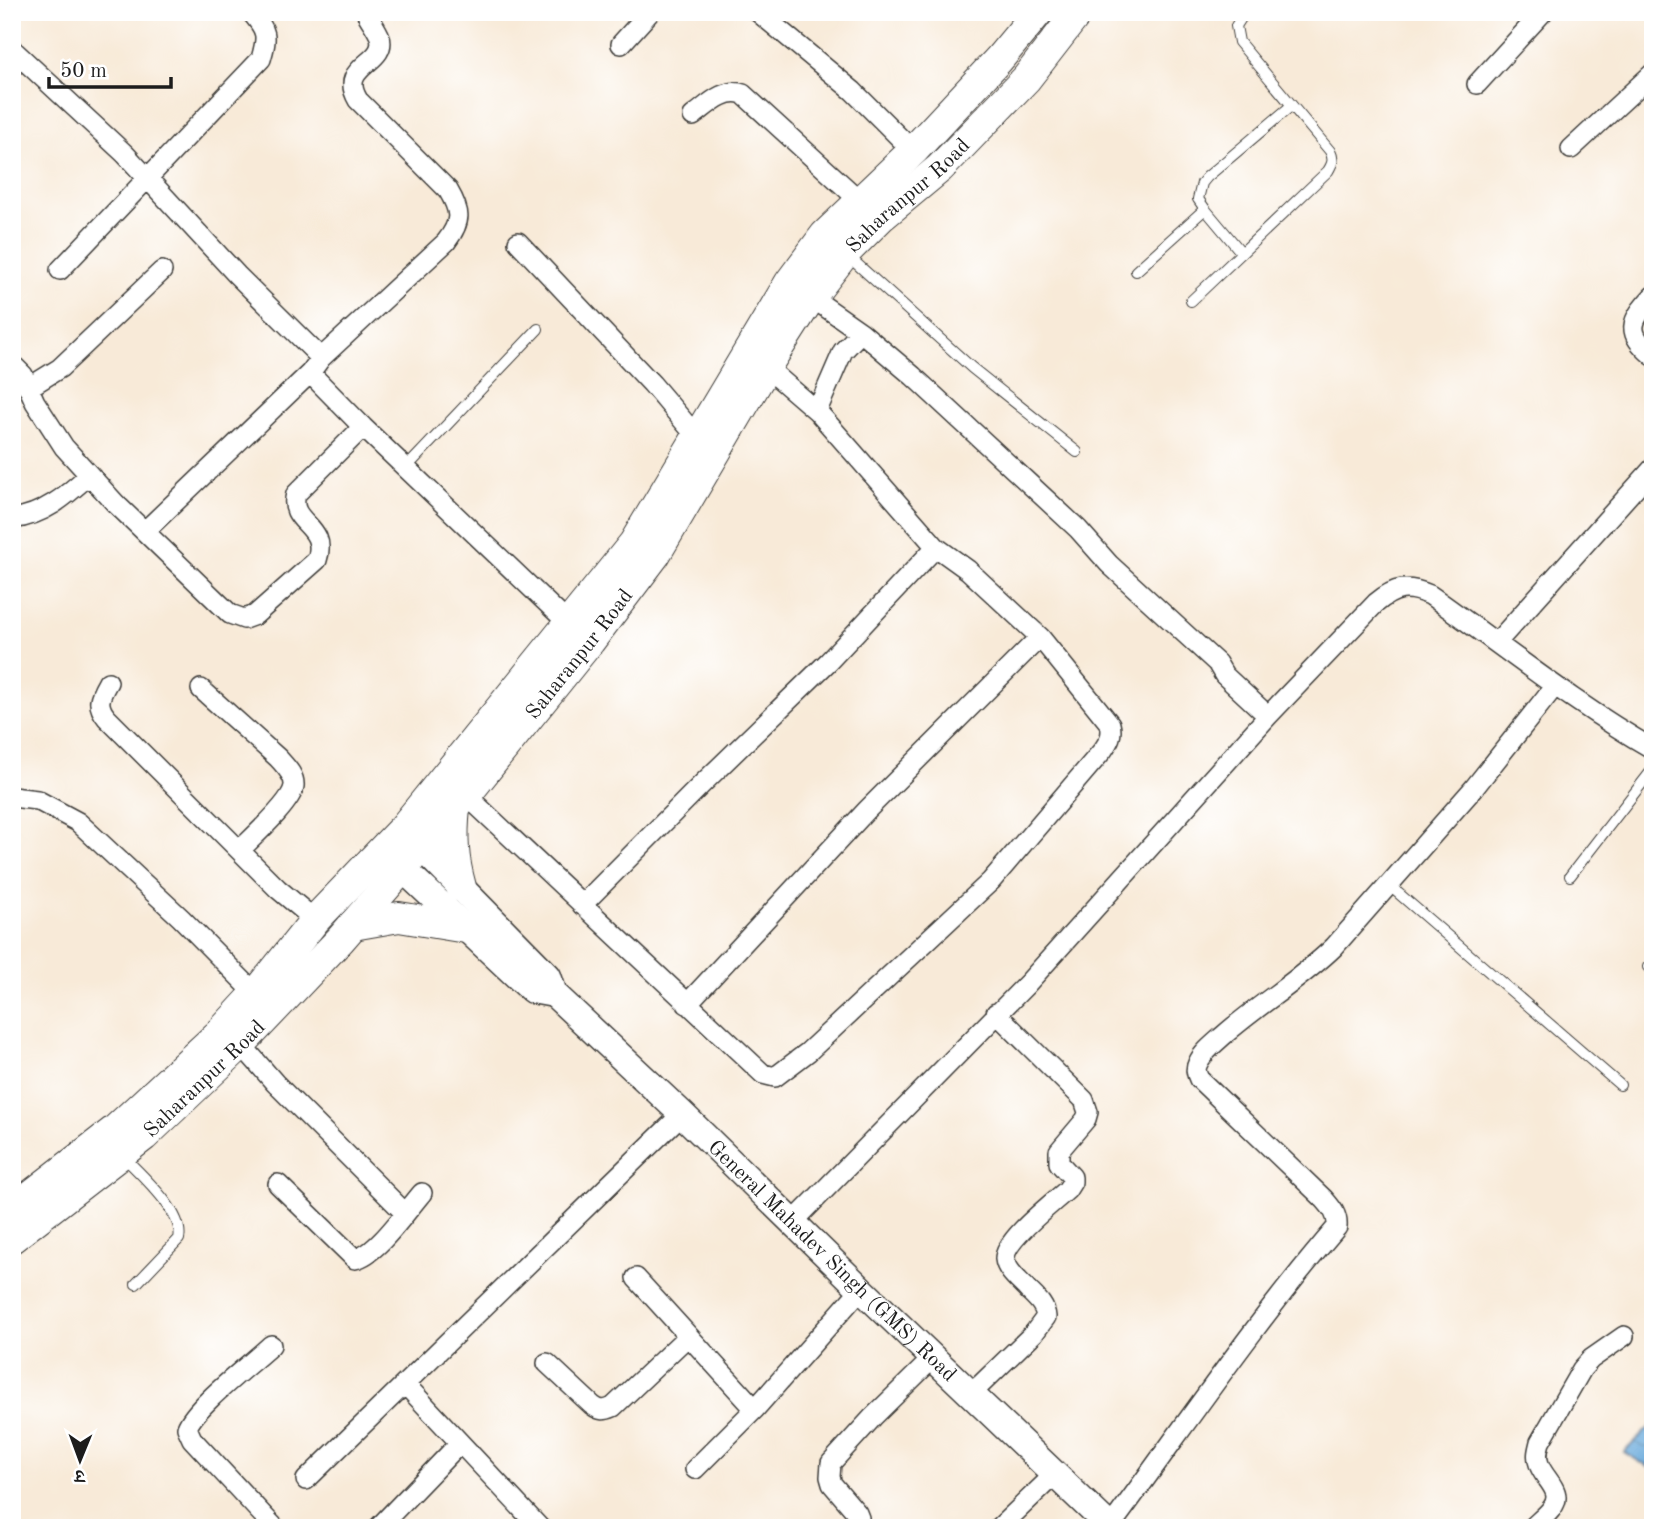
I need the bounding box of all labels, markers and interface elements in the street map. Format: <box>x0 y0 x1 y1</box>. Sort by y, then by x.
scale bar <box>49 46 172 90</box>
text: 50 m <box>60 61 107 82</box>
street label: Saharanpur Road <box>843 135 974 257</box>
street label: Saharanpur Road <box>523 586 637 724</box>
street label: Saharanpur Road <box>140 1017 270 1142</box>
street label: General Mahadev Singh (GMS) Road <box>704 1137 960 1386</box>
north arrow <box>46 1424 116 1494</box>
text: उ <box>73 1465 87 1484</box>

